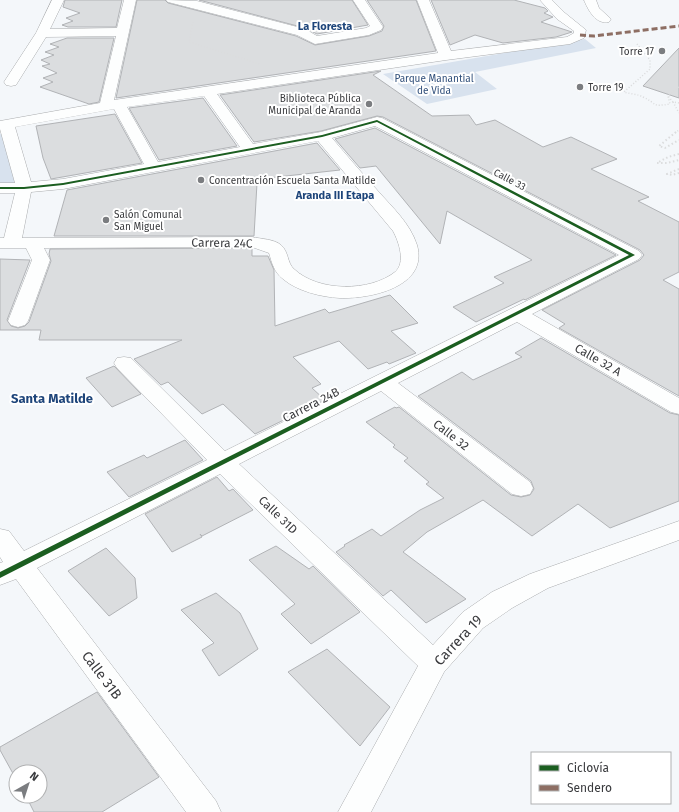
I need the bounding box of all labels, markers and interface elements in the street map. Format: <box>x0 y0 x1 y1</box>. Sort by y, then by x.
district label: La Floresta <box>298 20 352 33</box>
place label: Torre 17 <box>619 46 655 58</box>
marker: Torre 17 <box>657 46 667 56</box>
park label: Parque Manantial de Vida <box>394 73 474 97</box>
marker: Torre 19 <box>575 82 585 92</box>
place label: Torre 19 <box>588 82 624 94</box>
place label: Biblioteca Pública Municipal de Aranda <box>268 92 361 117</box>
marker: Biblioteca Pública Municipal de Aranda <box>364 99 374 109</box>
street label: Calle 33 <box>491 166 528 193</box>
marker: Concentración Escuela Santa Matilde <box>196 175 206 185</box>
place label: Concentración Escuela Santa Matilde <box>209 175 376 187</box>
district label: Aranda III Etapa <box>295 189 374 202</box>
place label: Salón Comunal San Miguel <box>114 209 182 233</box>
marker: Salón Comunal San Miguel <box>101 215 111 225</box>
street label: Carrera 24C <box>191 235 253 251</box>
street label: Calle 32 A <box>572 341 624 379</box>
street label: Carrera 24B <box>280 385 342 425</box>
district label: Santa Matilde <box>11 391 93 406</box>
street label: Calle 32 <box>430 417 472 453</box>
street label: Calle 31D <box>256 493 300 537</box>
street label: Carrera 19 <box>431 612 486 669</box>
street label: Calle 31B <box>78 648 125 703</box>
legend <box>531 752 671 804</box>
text: Ciclovía <box>567 761 609 775</box>
north arrow <box>8 764 48 804</box>
text: N <box>27 769 41 784</box>
text: Sendero <box>567 781 612 795</box>

